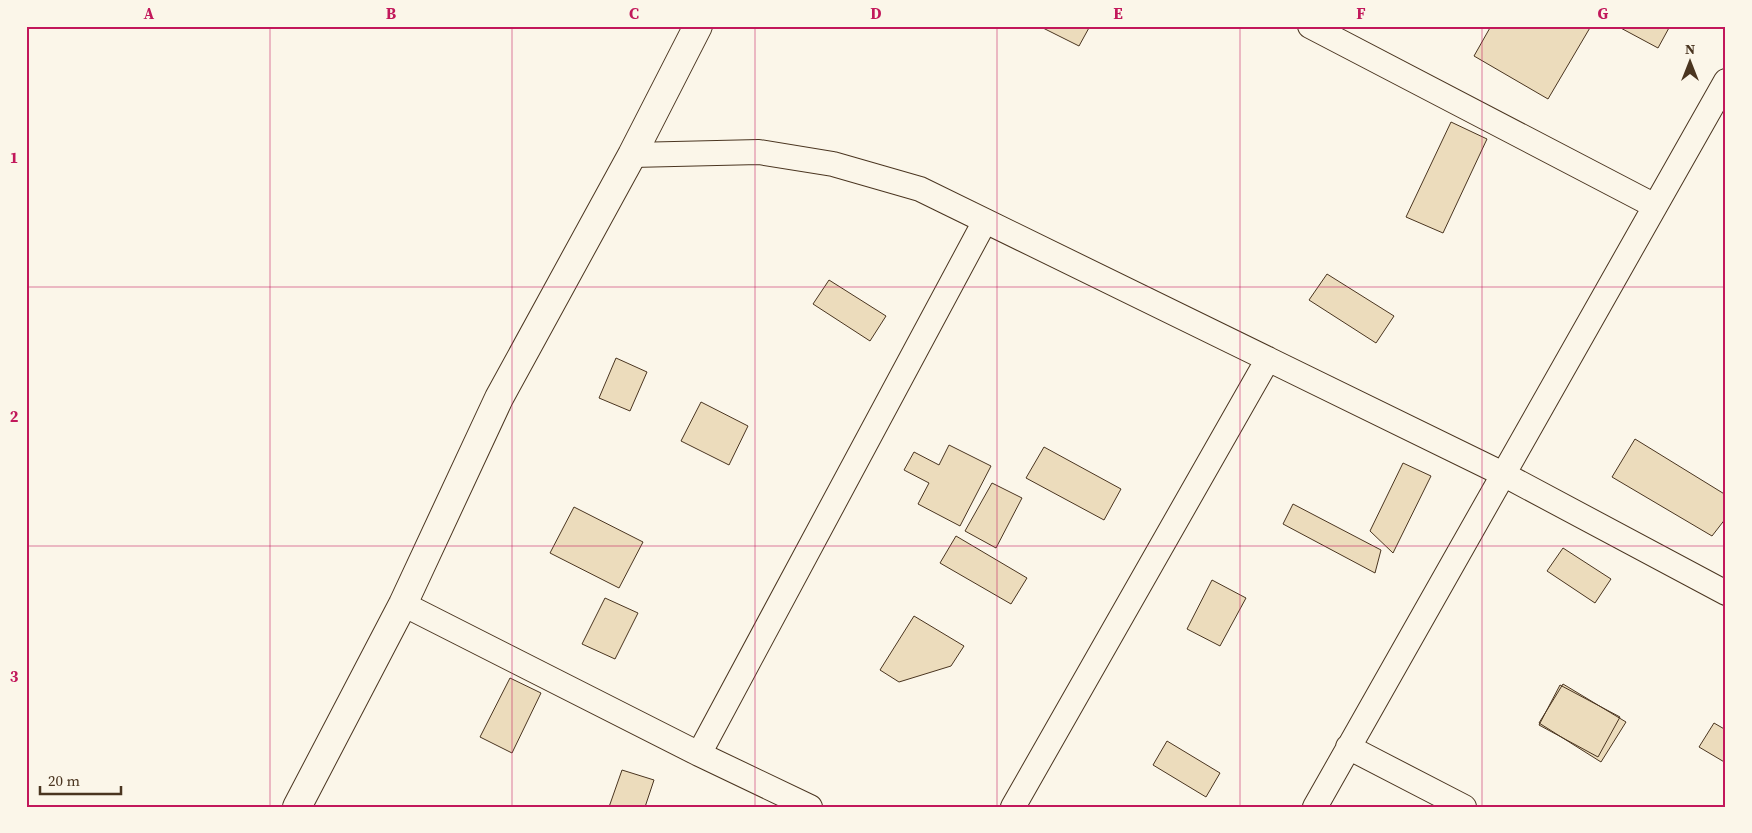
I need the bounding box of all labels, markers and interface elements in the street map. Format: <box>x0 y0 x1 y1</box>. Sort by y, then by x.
text: A <box>144 2 155 24</box>
text: B <box>386 2 397 24</box>
text: C <box>629 2 639 24</box>
text: D <box>870 2 882 24</box>
text: E <box>1113 2 1123 24</box>
text: F <box>1356 2 1366 24</box>
text: G <box>1598 2 1609 24</box>
north arrow <box>1664 38 1714 88</box>
text: N <box>1685 39 1695 59</box>
text: 1 <box>10 146 18 168</box>
text: 2 <box>10 405 19 427</box>
text: 3 <box>10 665 19 687</box>
scale bar <box>40 763 121 795</box>
text: 20 m <box>48 770 80 791</box>

